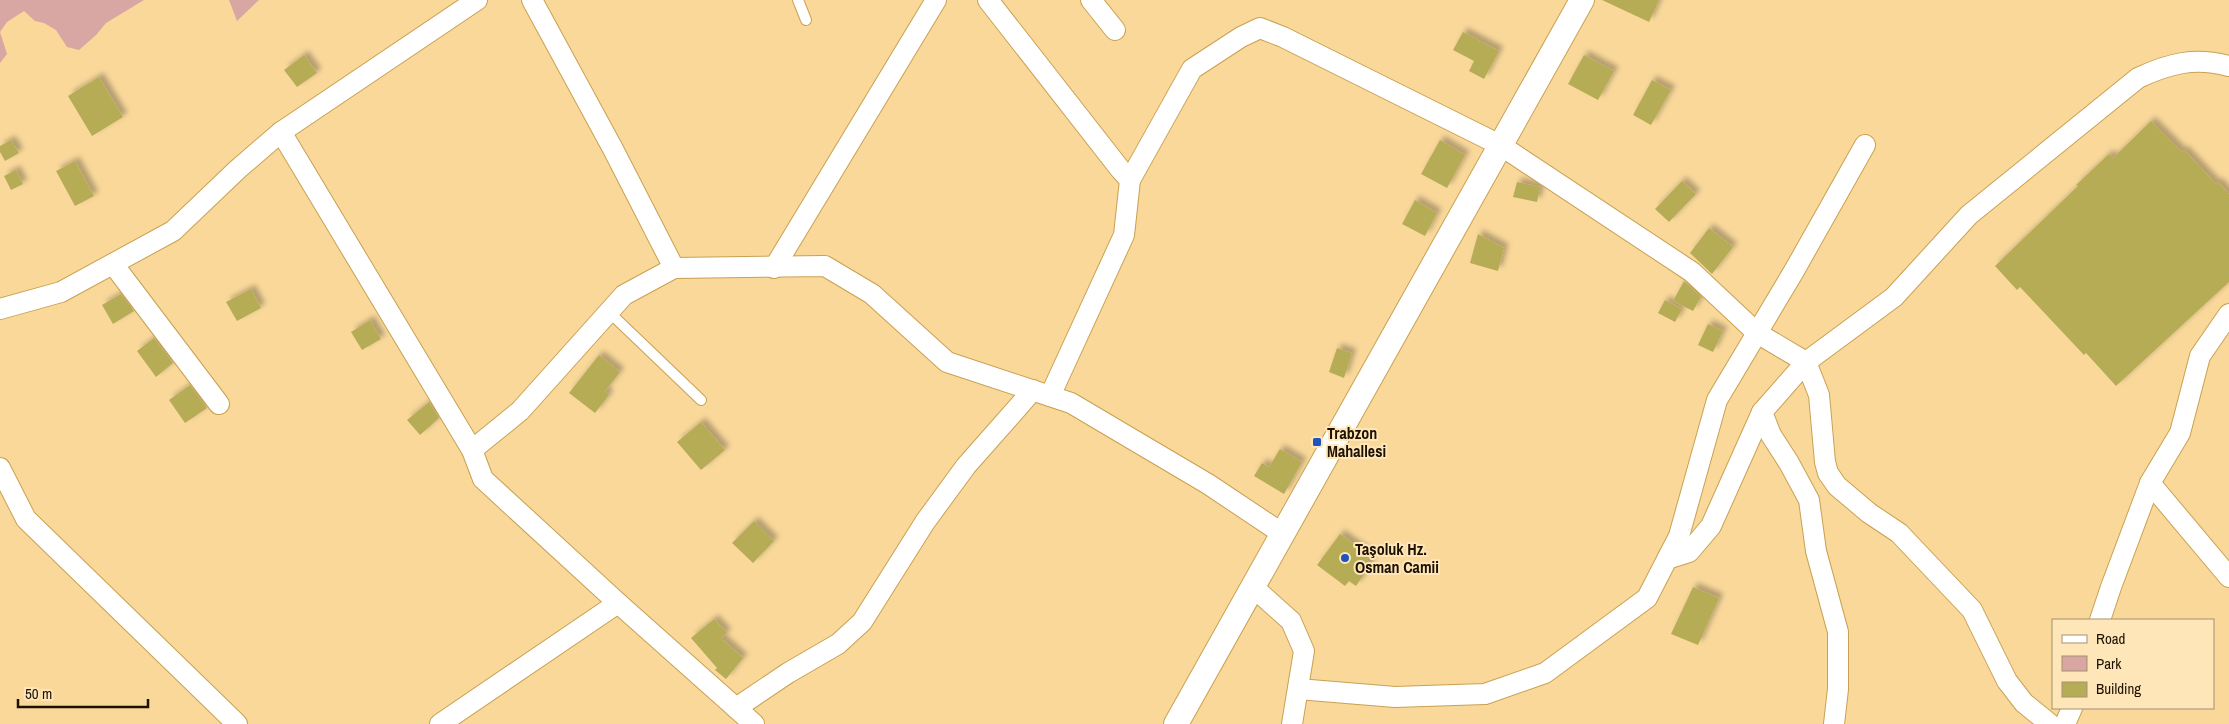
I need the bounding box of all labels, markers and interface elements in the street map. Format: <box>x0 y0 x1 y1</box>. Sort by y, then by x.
place label: Trabzon Mahallesi <box>1327 422 1386 462</box>
marker: Trabzon Mahallesi <box>1311 436 1323 448</box>
place label: Taşoluk Hz. Osman Camii <box>1355 538 1439 578</box>
marker: Taşoluk Hz. Osman Camii <box>1339 552 1351 564</box>
legend <box>2052 619 2214 709</box>
text: Road <box>2096 628 2125 649</box>
text: Park <box>2096 653 2122 674</box>
scale bar <box>18 676 148 708</box>
text: Building <box>2096 678 2141 699</box>
text: 50 m <box>25 683 52 704</box>

